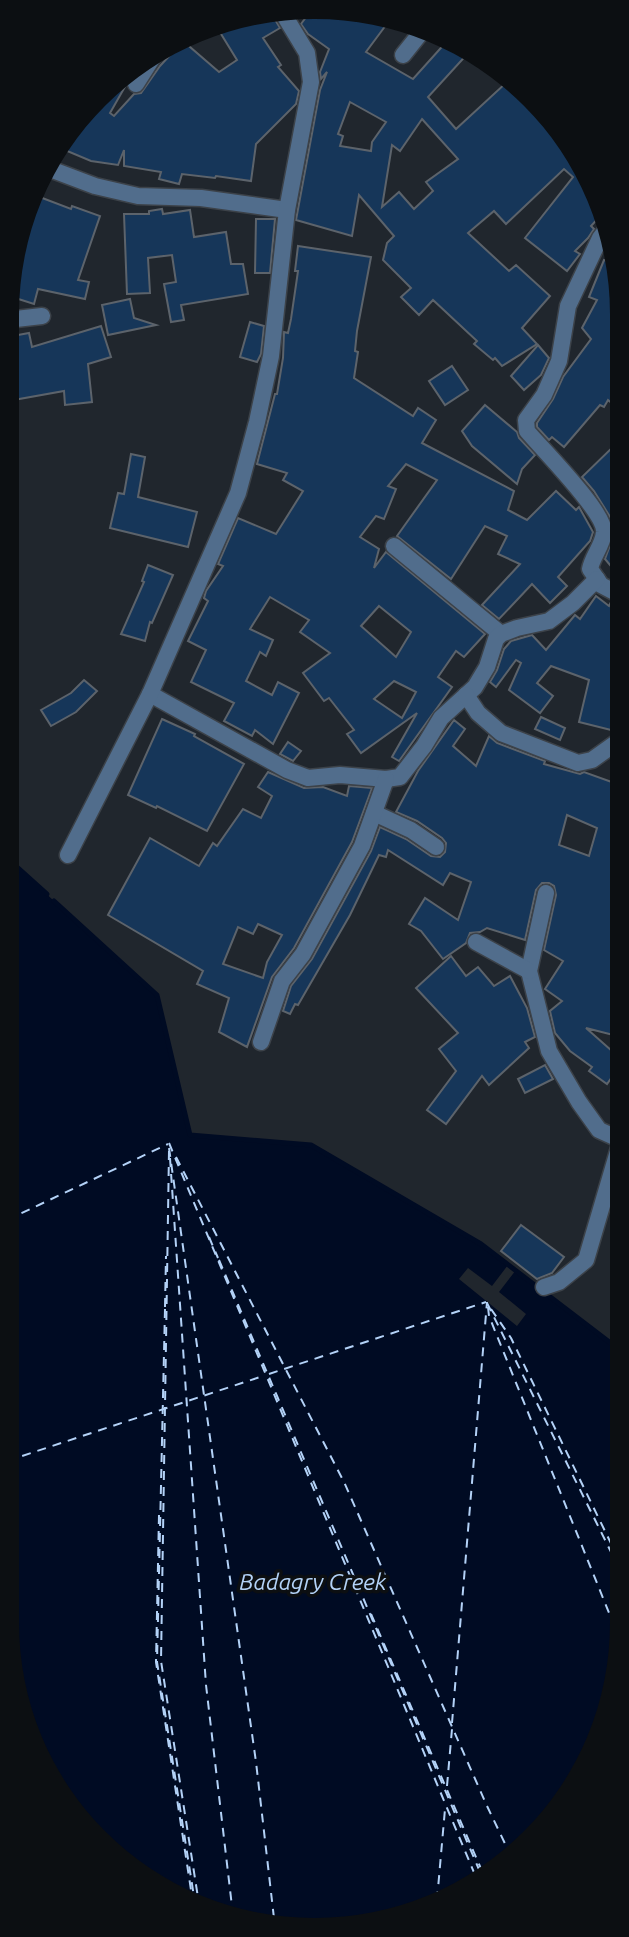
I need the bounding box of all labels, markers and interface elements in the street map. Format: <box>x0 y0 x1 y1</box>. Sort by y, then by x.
water label: Badagry Creek <box>239 1569 387 1594</box>

